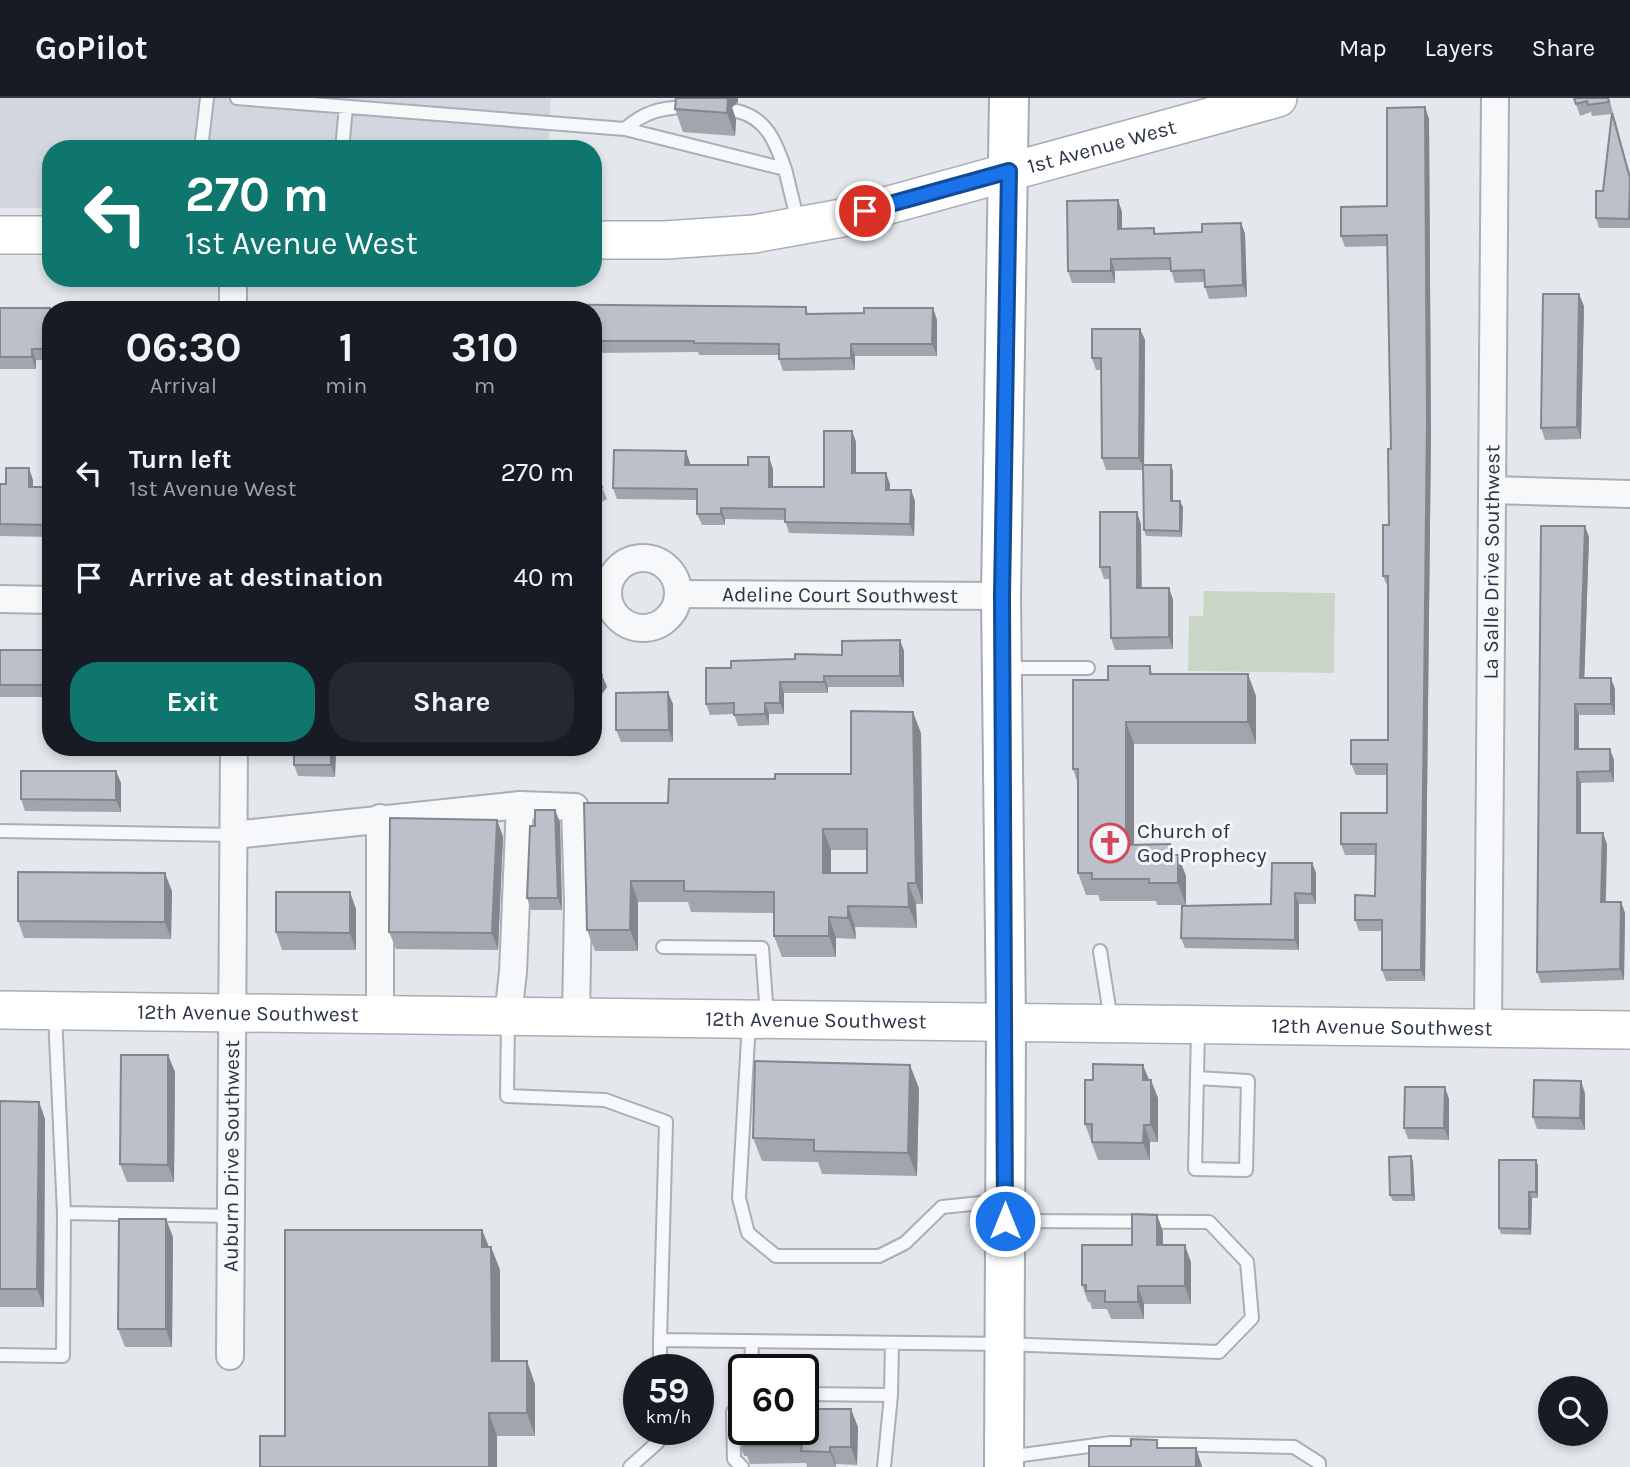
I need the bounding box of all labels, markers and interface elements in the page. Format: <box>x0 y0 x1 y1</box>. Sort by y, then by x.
text: GoPilot <box>35 29 148 67</box>
text: Map <box>1339 34 1387 62</box>
text: Layers <box>1425 34 1494 62</box>
text: Share <box>1532 34 1595 62</box>
street label: 1st Avenue West <box>1025 115 1179 178</box>
text: 270 m <box>185 166 329 223</box>
icon: left <box>70 168 161 259</box>
pin <box>835 181 895 241</box>
icon: arrive <box>846 192 884 230</box>
text: 1st Avenue West <box>185 225 418 262</box>
text: 06:30 <box>125 322 242 372</box>
text: 1 <box>339 322 354 372</box>
text: 310 <box>451 322 518 372</box>
text: Arrival <box>150 372 217 399</box>
text: min <box>325 372 367 399</box>
text: m <box>474 372 495 399</box>
text: Turn left <box>129 444 231 475</box>
street label: La Salle Drive Southwest <box>1479 444 1504 679</box>
icon: left <box>70 454 108 492</box>
text: 270 m <box>501 457 574 488</box>
text: 1st Avenue West <box>129 475 296 502</box>
icon: arrive <box>70 559 108 597</box>
text: Arrive at destination <box>129 562 383 593</box>
text: 40 m <box>514 562 574 593</box>
street label: Adeline Court Southwest <box>722 582 958 608</box>
button: Exit <box>70 662 315 742</box>
button: Share <box>329 662 574 742</box>
place label: Church of God Prophecy <box>1137 819 1267 867</box>
church icon: Church of God Prophecy <box>1089 822 1131 864</box>
street label: 12th Avenue Southwest <box>137 1000 359 1026</box>
street label: 12th Avenue Southwest <box>705 1007 927 1033</box>
street label: 12th Avenue Southwest <box>1271 1014 1493 1040</box>
street label: Auburn Drive Southwest <box>219 1040 244 1272</box>
position arrow <box>968 1184 1042 1258</box>
speed limit sign: 60 <box>728 1354 819 1445</box>
text: 59 <box>648 1370 689 1411</box>
map controls <box>1538 1376 1608 1446</box>
button: search <box>1538 1376 1608 1446</box>
text: km/h <box>646 1406 691 1428</box>

